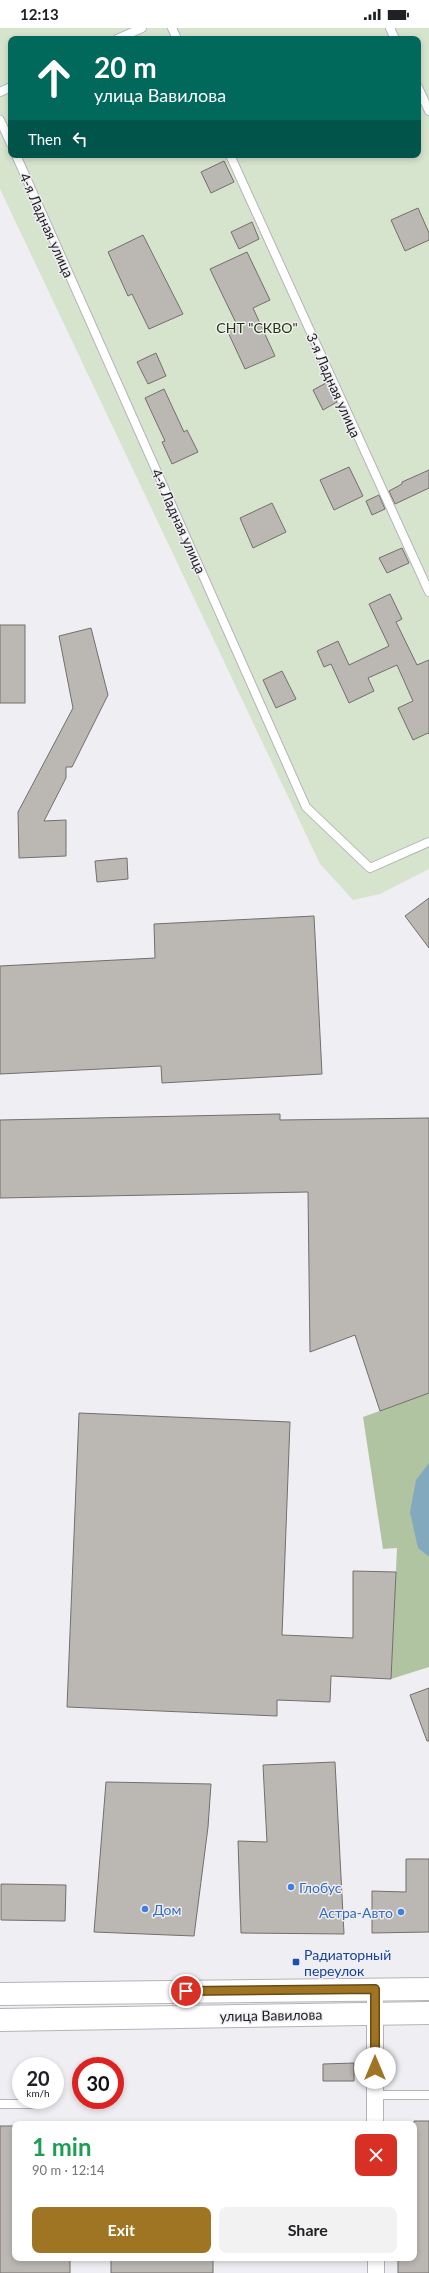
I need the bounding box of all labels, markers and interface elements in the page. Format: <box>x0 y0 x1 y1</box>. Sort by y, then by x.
text: 12:13 <box>20 5 59 23</box>
text: 20 m <box>94 50 157 84</box>
icon: ahead <box>28 52 80 104</box>
text: улица Вавилова <box>94 84 226 106</box>
icon: left <box>69 128 91 150</box>
text: Then <box>28 130 61 148</box>
street label: 4-я Ладная улица <box>16 170 78 280</box>
park label: СНТ "СКВО" <box>216 319 298 336</box>
street label: 3-я Ладная улица <box>303 330 365 440</box>
street label: 4-я Ладная улица <box>148 466 210 576</box>
place label: Глобус <box>299 1879 342 1896</box>
marker: Глобус <box>286 1882 296 1892</box>
place label: Дом <box>153 1901 181 1918</box>
marker: Дом <box>140 1904 150 1914</box>
place label: Астра-Авто <box>319 1904 393 1921</box>
marker: Астра-Авто <box>396 1907 406 1917</box>
place label: Радиаторный переулок <box>304 1946 391 1979</box>
marker: Радиаторный переулок <box>291 1957 301 1967</box>
pin <box>169 1974 203 2008</box>
icon: arrive <box>175 1980 197 2002</box>
street label: улица Вавилова <box>219 2006 323 2024</box>
position arrow <box>354 2047 396 2089</box>
speed limit sign: 30 <box>72 2057 124 2109</box>
text: 20 <box>26 2066 50 2090</box>
text: km/h <box>26 2087 50 2099</box>
text: 1 min <box>32 2132 92 2161</box>
button: close <box>355 2134 397 2176</box>
text: 90 m · 12:14 <box>32 2162 105 2178</box>
button: Exit <box>32 2207 211 2253</box>
button: Share <box>219 2207 397 2253</box>

